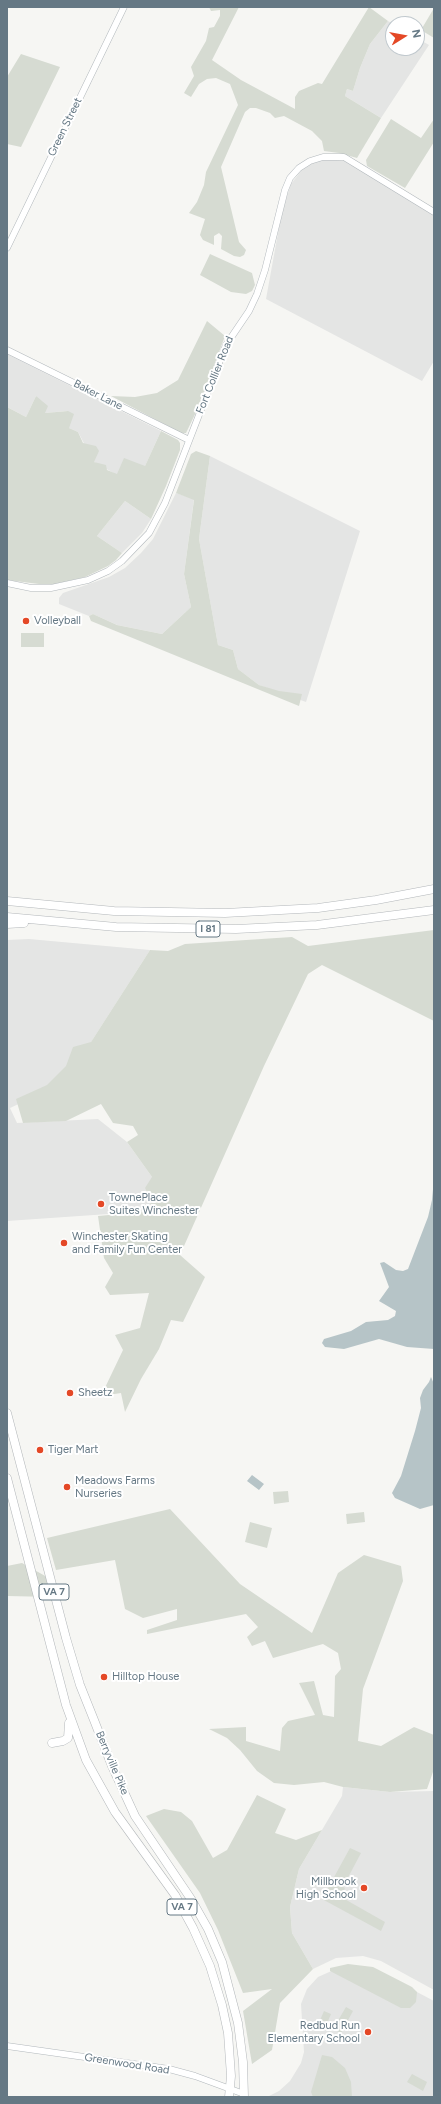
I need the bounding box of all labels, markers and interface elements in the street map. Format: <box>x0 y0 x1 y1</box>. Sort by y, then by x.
north arrow <box>385 16 425 56</box>
text: N <box>409 28 423 39</box>
street label: Green Street <box>45 95 85 159</box>
street label: Fort Collier Road <box>193 334 237 416</box>
street label: Baker Lane <box>71 377 125 413</box>
place label: Volleyball <box>34 614 81 628</box>
marker: Volleyball <box>21 616 31 626</box>
road number: I 81 <box>196 921 220 937</box>
place label: TownePlace Suites Winchester <box>109 1191 199 1217</box>
marker: TownePlace Suites Winchester <box>96 1199 106 1209</box>
place label: Winchester Skating and Family Fun Center <box>72 1230 182 1256</box>
marker: Winchester Skating and Family Fun Center <box>59 1238 69 1248</box>
place label: Sheetz <box>78 1386 112 1400</box>
marker: Sheetz <box>65 1388 75 1398</box>
place label: Tiger Mart <box>48 1443 98 1457</box>
marker: Tiger Mart <box>35 1445 45 1455</box>
place label: Meadows Farms Nurseries <box>75 1474 155 1500</box>
marker: Meadows Farms Nurseries <box>62 1482 72 1492</box>
road number: VA 7 <box>39 1584 69 1600</box>
place label: Hilltop House <box>112 1670 179 1684</box>
marker: Hilltop House <box>99 1672 109 1682</box>
street label: Berryville Pike <box>93 1729 131 1797</box>
place label: Millbrook High School <box>296 1875 356 1901</box>
marker: Millbrook High School <box>359 1883 369 1893</box>
road number: VA 7 <box>167 1899 197 1915</box>
place label: Redbud Run Elementary School <box>268 2019 360 2045</box>
marker: Redbud Run Elementary School <box>363 2027 373 2037</box>
street label: Greenwood Road <box>84 2051 170 2077</box>

